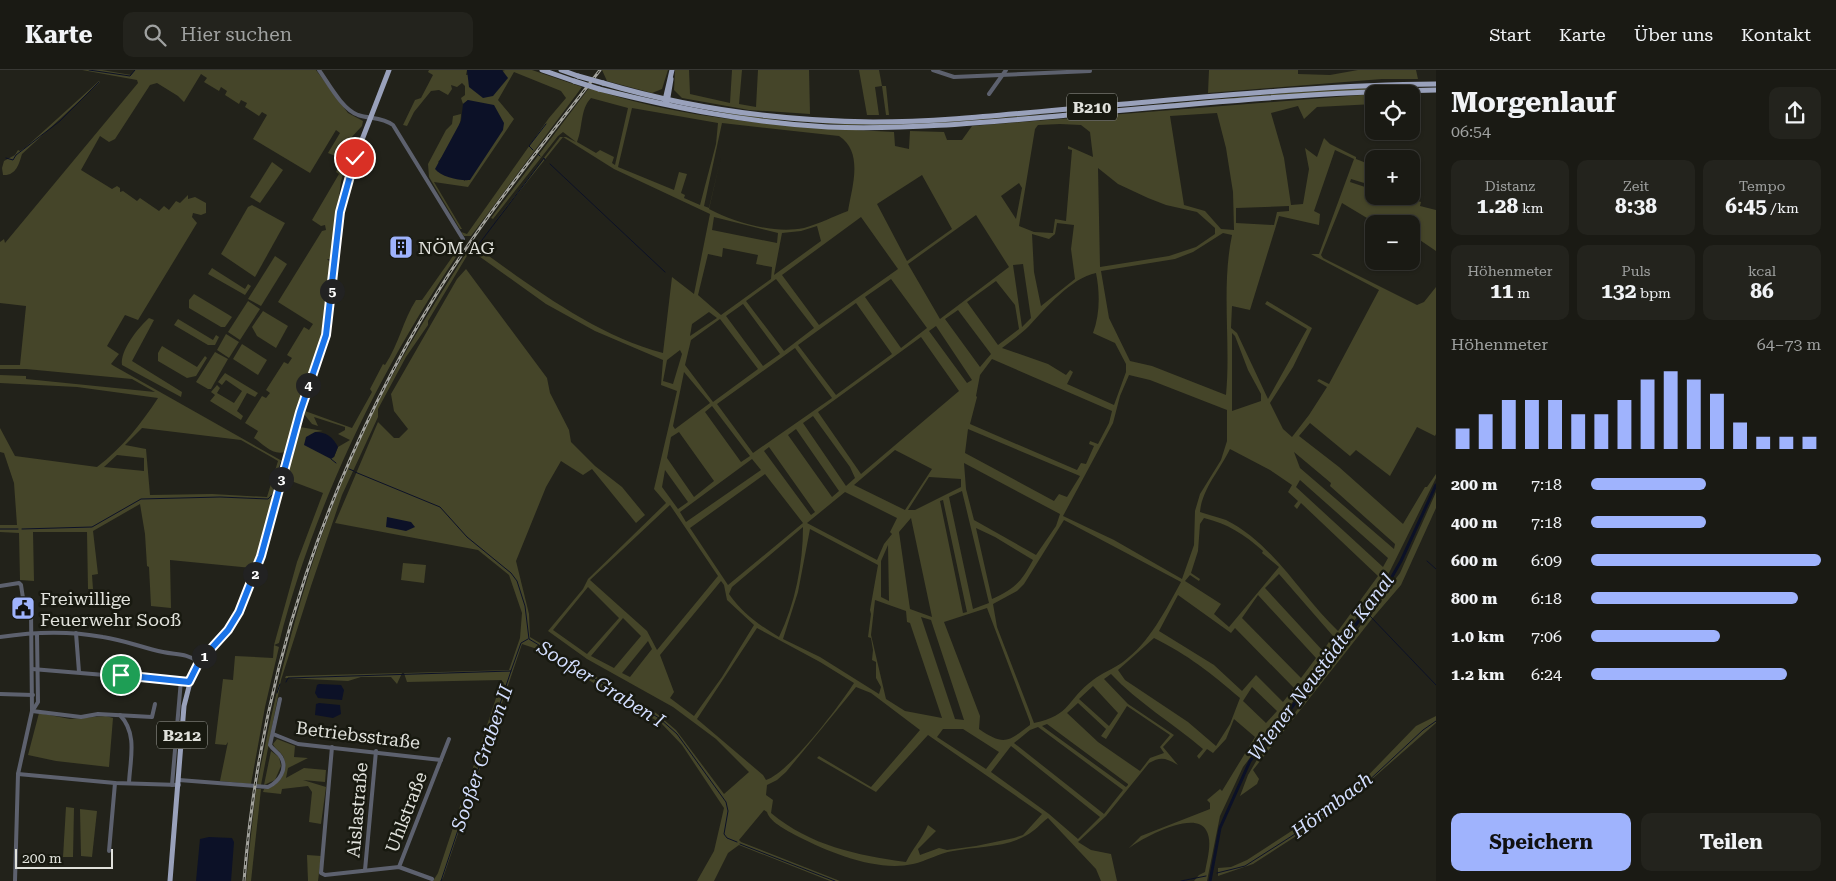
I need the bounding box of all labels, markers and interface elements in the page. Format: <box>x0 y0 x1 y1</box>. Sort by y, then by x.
search box <box>123 12 473 57</box>
text: Karte <box>25 21 93 49</box>
icon: search <box>141 21 169 49</box>
text: Hier suchen <box>181 23 292 46</box>
text: Start <box>1489 24 1531 45</box>
text: Karte <box>1559 24 1606 45</box>
text: Über uns <box>1634 24 1713 45</box>
text: Kontakt <box>1741 24 1811 45</box>
map controls <box>1365 85 1420 270</box>
button: locate <box>1365 85 1420 140</box>
text: Morgenlauf <box>1451 86 1616 119</box>
button: share <box>1769 87 1821 139</box>
road number: B210 <box>1067 94 1117 121</box>
text: 06:54 <box>1451 122 1491 141</box>
pin <box>334 137 376 179</box>
icon: check <box>341 144 369 172</box>
button: + <box>1365 150 1420 205</box>
text: Distanz <box>1485 178 1535 194</box>
text: Zeit <box>1623 178 1649 194</box>
text: Tempo <box>1739 178 1785 194</box>
text: 1.28 <box>1476 194 1518 218</box>
text: 8:38 <box>1615 194 1657 218</box>
text: 6:45 <box>1725 194 1767 218</box>
text: km <box>1518 200 1544 216</box>
text: /km <box>1767 200 1799 216</box>
button: − <box>1365 215 1420 270</box>
building icon: NÖM AG <box>388 234 414 260</box>
place label: NÖM AG <box>418 237 495 258</box>
text: Höhenmeter <box>1468 263 1552 279</box>
text: Puls <box>1622 263 1650 279</box>
text: kcal <box>1748 263 1776 279</box>
pin: 5 <box>320 278 344 304</box>
text: 11 <box>1490 279 1514 303</box>
text: 132 <box>1601 279 1636 303</box>
text: 86 <box>1750 279 1774 303</box>
text: 5 <box>329 283 336 299</box>
text: m <box>1514 285 1530 301</box>
text: bpm <box>1636 285 1671 301</box>
text: Höhenmeter <box>1451 335 1548 354</box>
text: 64–73 m <box>1757 335 1821 354</box>
pin: 4 <box>296 372 320 398</box>
text: 4 <box>305 377 312 393</box>
pin: 3 <box>268 466 294 492</box>
text: 3 <box>278 471 285 487</box>
text: 200 m <box>1451 475 1497 494</box>
text: 7:18 <box>1531 475 1562 494</box>
text: 400 m <box>1451 513 1497 532</box>
text: 7:18 <box>1531 513 1562 532</box>
text: 600 m <box>1451 551 1497 570</box>
text: 6:09 <box>1531 551 1562 570</box>
pin: 2 <box>242 562 268 586</box>
text: 2 <box>252 566 259 582</box>
water label: Wiener Neustädter Kanal <box>1243 569 1399 765</box>
place label: Freiwillige Feuerwehr Sooß <box>40 588 181 630</box>
text: 800 m <box>1451 589 1497 608</box>
text: 6:18 <box>1531 589 1562 608</box>
public building icon: Freiwillige Feuerwehr Sooß <box>10 595 36 621</box>
text: 1.0 km <box>1451 627 1504 646</box>
text: 7:06 <box>1531 627 1562 646</box>
water label: Sooßer Graben I <box>532 635 670 733</box>
pin: 1 <box>192 644 216 668</box>
text: 1 <box>201 648 208 664</box>
pin <box>100 654 142 696</box>
icon: arrive <box>107 661 135 689</box>
text: 1.2 km <box>1451 665 1504 684</box>
text: 6:24 <box>1531 665 1562 684</box>
water label: Sooßer Graben II <box>446 681 518 835</box>
street label: Betriebsstraße <box>295 717 421 753</box>
road number: B212 <box>157 722 207 748</box>
street label: Aislastraße <box>342 761 372 859</box>
water label: Hörmbach <box>1286 767 1377 843</box>
street label: Uhlstraße <box>381 769 431 855</box>
button: Speichern <box>1451 813 1631 871</box>
button: Teilen <box>1641 813 1821 871</box>
scale bar <box>15 846 112 869</box>
text: 200 m <box>22 850 62 866</box>

